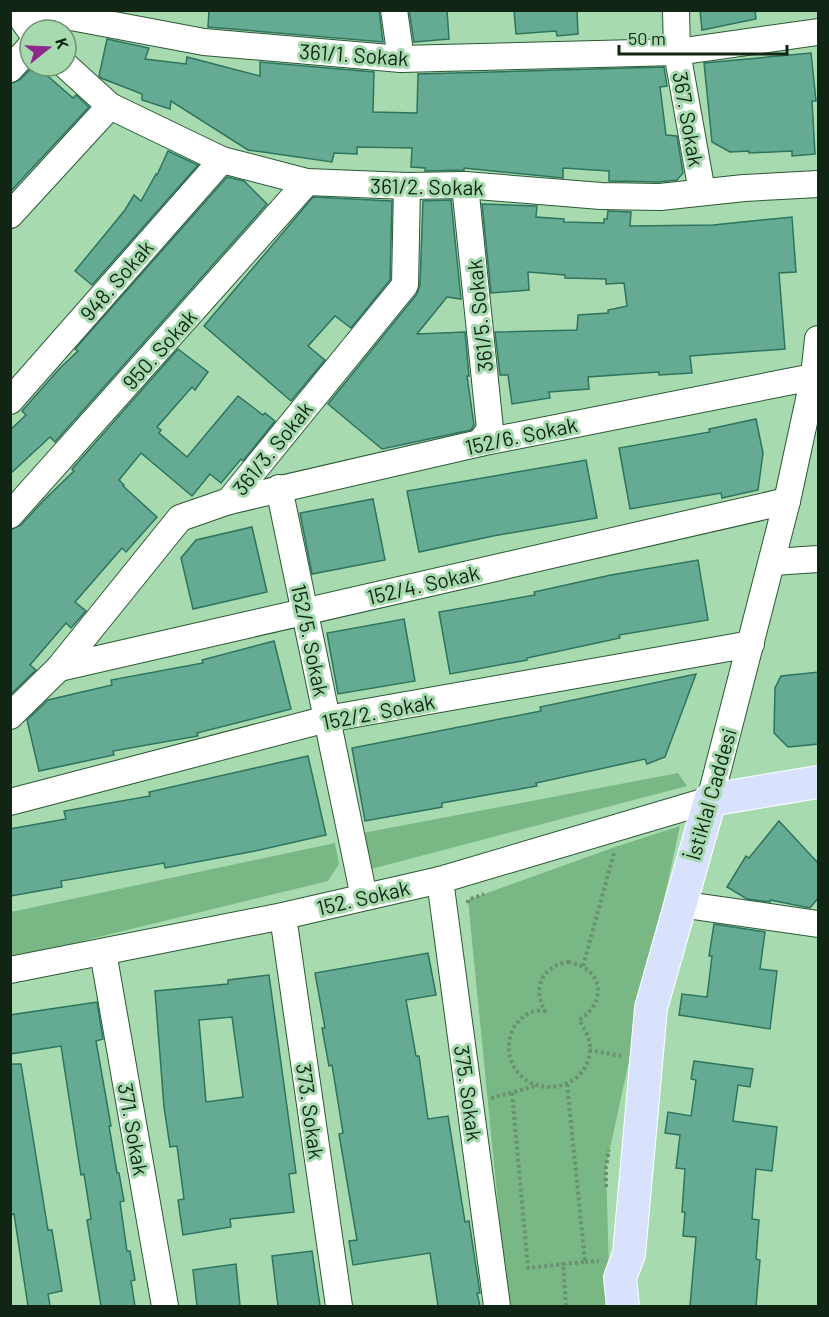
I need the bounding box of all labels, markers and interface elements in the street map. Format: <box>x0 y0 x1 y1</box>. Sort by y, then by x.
north arrow <box>18 18 78 78</box>
scale bar <box>619 18 787 56</box>
text: 50 m <box>628 27 666 49</box>
text: K <box>52 36 73 51</box>
street label: 361/1. Sokak <box>298 38 410 70</box>
street label: 367. Sokak <box>668 70 710 168</box>
street label: 361/2. Sokak <box>370 173 484 199</box>
street label: 948. Sokak <box>74 235 158 325</box>
street label: 361/5. Sokak <box>461 258 497 374</box>
street label: 950. Sokak <box>117 304 201 394</box>
street label: 361/3. Sokak <box>227 396 317 500</box>
street label: 152/6. Sokak <box>463 411 579 459</box>
street label: 152/4. Sokak <box>364 559 482 609</box>
street label: 152/5. Sokak <box>287 582 335 698</box>
street label: 152/2. Sokak <box>319 688 437 734</box>
street label: İstiklal Caddesi <box>679 725 741 863</box>
street label: 152. Sokak <box>314 874 412 920</box>
street label: 375. Sokak <box>450 1043 488 1143</box>
street label: 373. Sokak <box>292 1061 330 1161</box>
street label: 371. Sokak <box>114 1081 154 1177</box>

